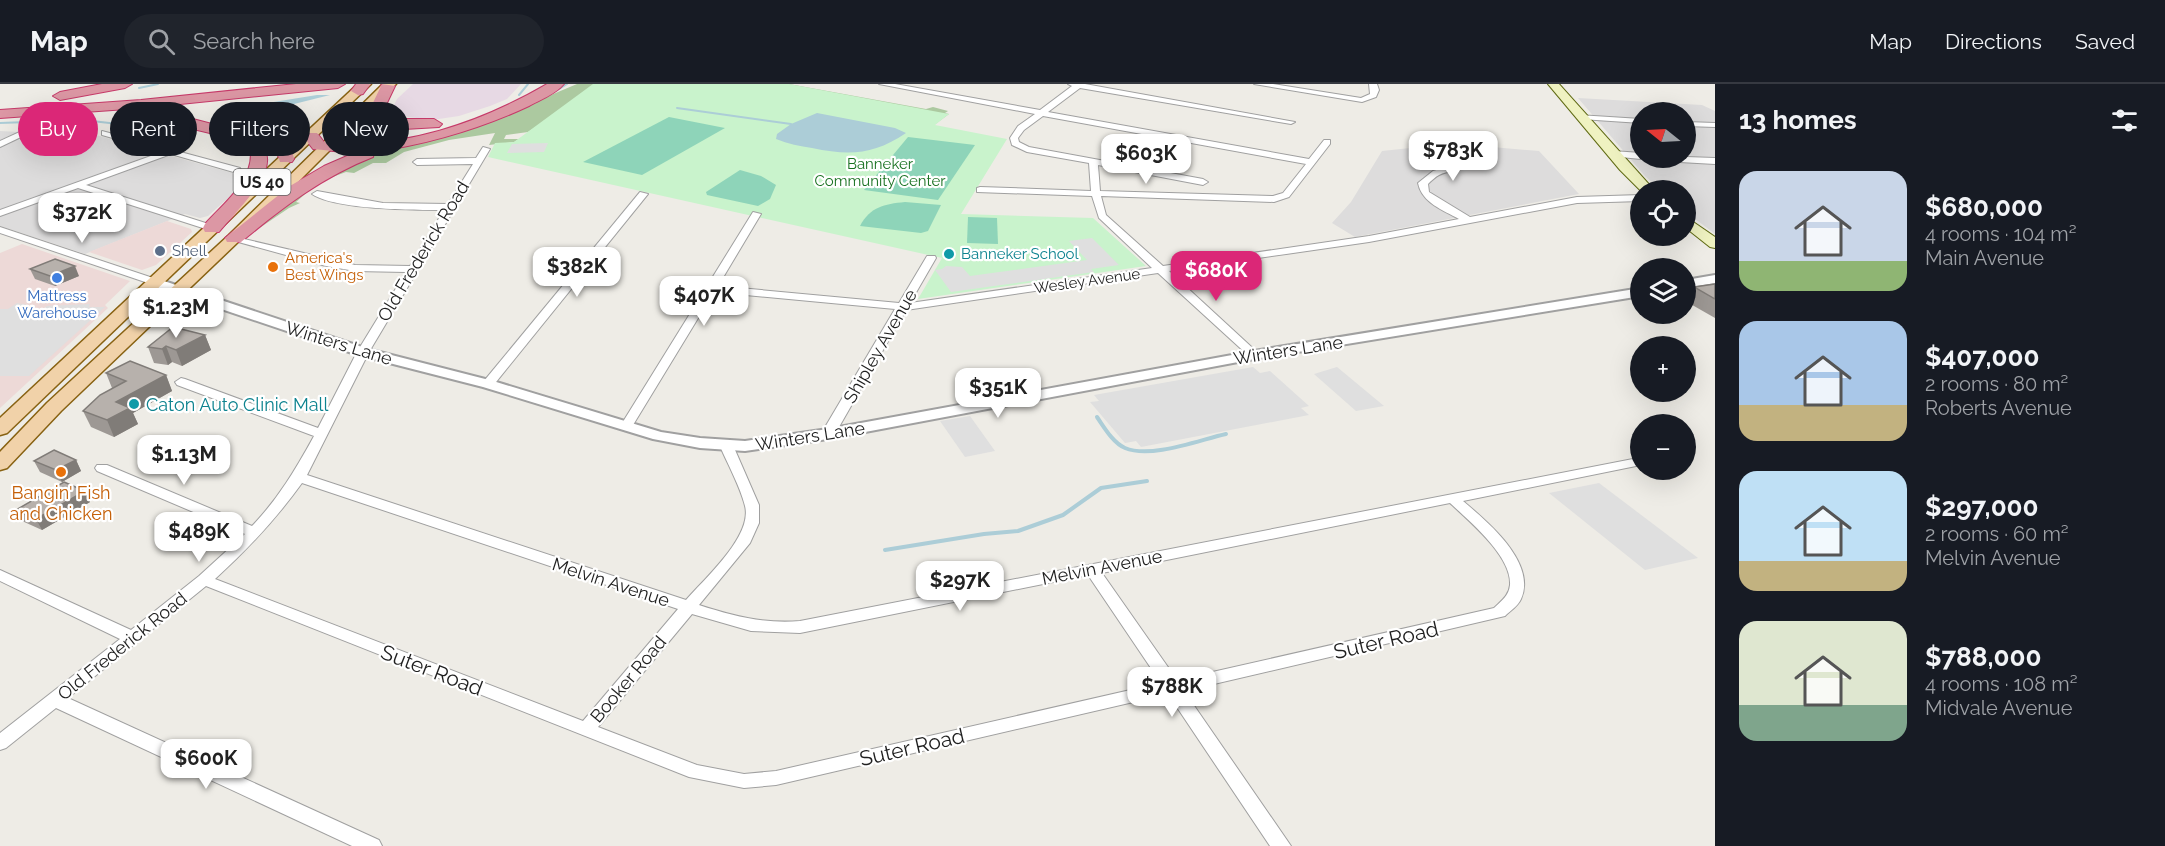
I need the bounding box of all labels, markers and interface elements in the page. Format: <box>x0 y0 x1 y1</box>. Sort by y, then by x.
search box <box>124 14 544 68</box>
text: Map <box>30 25 88 58</box>
icon: search <box>145 25 178 58</box>
text: Search here <box>193 28 315 54</box>
text: Map <box>1869 29 1912 54</box>
text: Directions <box>1945 29 2042 54</box>
text: Saved <box>2075 29 2135 54</box>
chip: Buy <box>18 102 98 156</box>
chip: Rent <box>110 102 197 156</box>
chip: Filters <box>209 102 310 156</box>
chip: New <box>322 102 409 156</box>
north arrow <box>1630 102 1696 168</box>
map controls <box>1630 102 1696 480</box>
icon: filters <box>2108 104 2141 137</box>
text: 13 homes <box>1739 105 1857 135</box>
pin: $783K <box>1411 131 1495 182</box>
pin: $603K <box>1104 134 1188 185</box>
text: $783K <box>1423 138 1483 162</box>
text: $603K <box>1115 141 1177 165</box>
park label: Banneker Community Center <box>814 155 946 190</box>
road number: US 40 <box>234 169 290 195</box>
street label: Old Frederick Road <box>373 177 473 325</box>
button: locate <box>1630 180 1696 246</box>
text: $680,000 <box>1925 192 2043 222</box>
pin: $372K <box>40 193 124 244</box>
icon: home <box>1787 195 1859 267</box>
text: $372K <box>52 200 112 224</box>
text: 4 rooms · 104 m² <box>1925 222 2077 246</box>
place label: Shell <box>172 242 208 260</box>
marker: Shell <box>153 244 167 258</box>
place label: Banneker School <box>961 245 1079 263</box>
text: Main Avenue <box>1925 246 2044 270</box>
pin: $382K <box>535 247 619 298</box>
marker: Banneker School <box>942 247 956 261</box>
place label: America's Best Wings <box>285 249 364 284</box>
pin: $680K <box>1174 251 1258 302</box>
text: $382K <box>547 254 607 278</box>
text: $680K <box>1185 258 1247 282</box>
button: layers <box>1630 258 1696 324</box>
marker: America's Best Wings <box>266 260 280 274</box>
street label: Wesley Avenue <box>1033 265 1141 297</box>
marker: Mattress Warehouse <box>50 271 64 285</box>
pin: $407K <box>662 276 746 327</box>
text: $407K <box>674 283 734 307</box>
street label: Shipley Avenue <box>839 285 921 407</box>
place label: Mattress Warehouse <box>17 287 97 322</box>
pin: $1.23M <box>127 288 225 339</box>
text: $1.23M <box>143 295 209 319</box>
street label: Winters Lane <box>283 317 395 369</box>
street label: Winters Lane <box>1232 331 1345 369</box>
button: + <box>1630 336 1696 402</box>
text: $407,000 <box>1925 342 2039 372</box>
icon: home <box>1787 345 1859 417</box>
pin: $351K <box>956 368 1040 419</box>
text: 2 rooms · 80 m² <box>1925 372 2068 396</box>
text: $351K <box>969 375 1027 399</box>
place label: Caton Auto Clinic Mall <box>146 394 328 415</box>
text: Roberts Avenue <box>1925 396 2072 420</box>
marker: Caton Auto Clinic Mall <box>127 397 141 411</box>
button: − <box>1630 414 1696 480</box>
street label: Winters Lane <box>754 417 867 455</box>
pin: $1.13M <box>135 435 233 486</box>
text: $1.13M <box>151 442 217 466</box>
marker: Bangin' Fish and Chicken <box>54 465 68 479</box>
place label: Bangin' Fish and Chicken <box>10 482 112 524</box>
text: $297,000 <box>1925 492 2039 522</box>
icon: home <box>1787 495 1859 567</box>
pin: $489K <box>157 512 241 563</box>
text: $489K <box>168 519 230 543</box>
text: 2 rooms · 60 m² <box>1925 522 2069 546</box>
street label: Melvin Avenue <box>1040 545 1164 589</box>
text: Melvin Avenue <box>1925 546 2061 570</box>
street label: Melvin Avenue <box>550 553 673 611</box>
pin: $297K <box>918 561 1002 612</box>
text: $297K <box>930 568 990 592</box>
street label: Old Frederick Road <box>53 588 191 704</box>
street label: Suter Road <box>1331 616 1441 664</box>
street label: Booker Road <box>586 631 670 727</box>
street label: Suter Road <box>378 639 486 701</box>
text: $788,000 <box>1925 642 2041 672</box>
icon: home <box>1787 645 1859 717</box>
pin: $788K <box>1130 667 1214 718</box>
text: 4 rooms · 108 m² <box>1925 672 2077 696</box>
text: $788K <box>1141 674 1203 698</box>
text: Midvale Avenue <box>1925 696 2072 720</box>
street label: Suter Road <box>857 723 967 771</box>
pin: $600K <box>164 739 248 790</box>
text: $600K <box>175 746 237 770</box>

